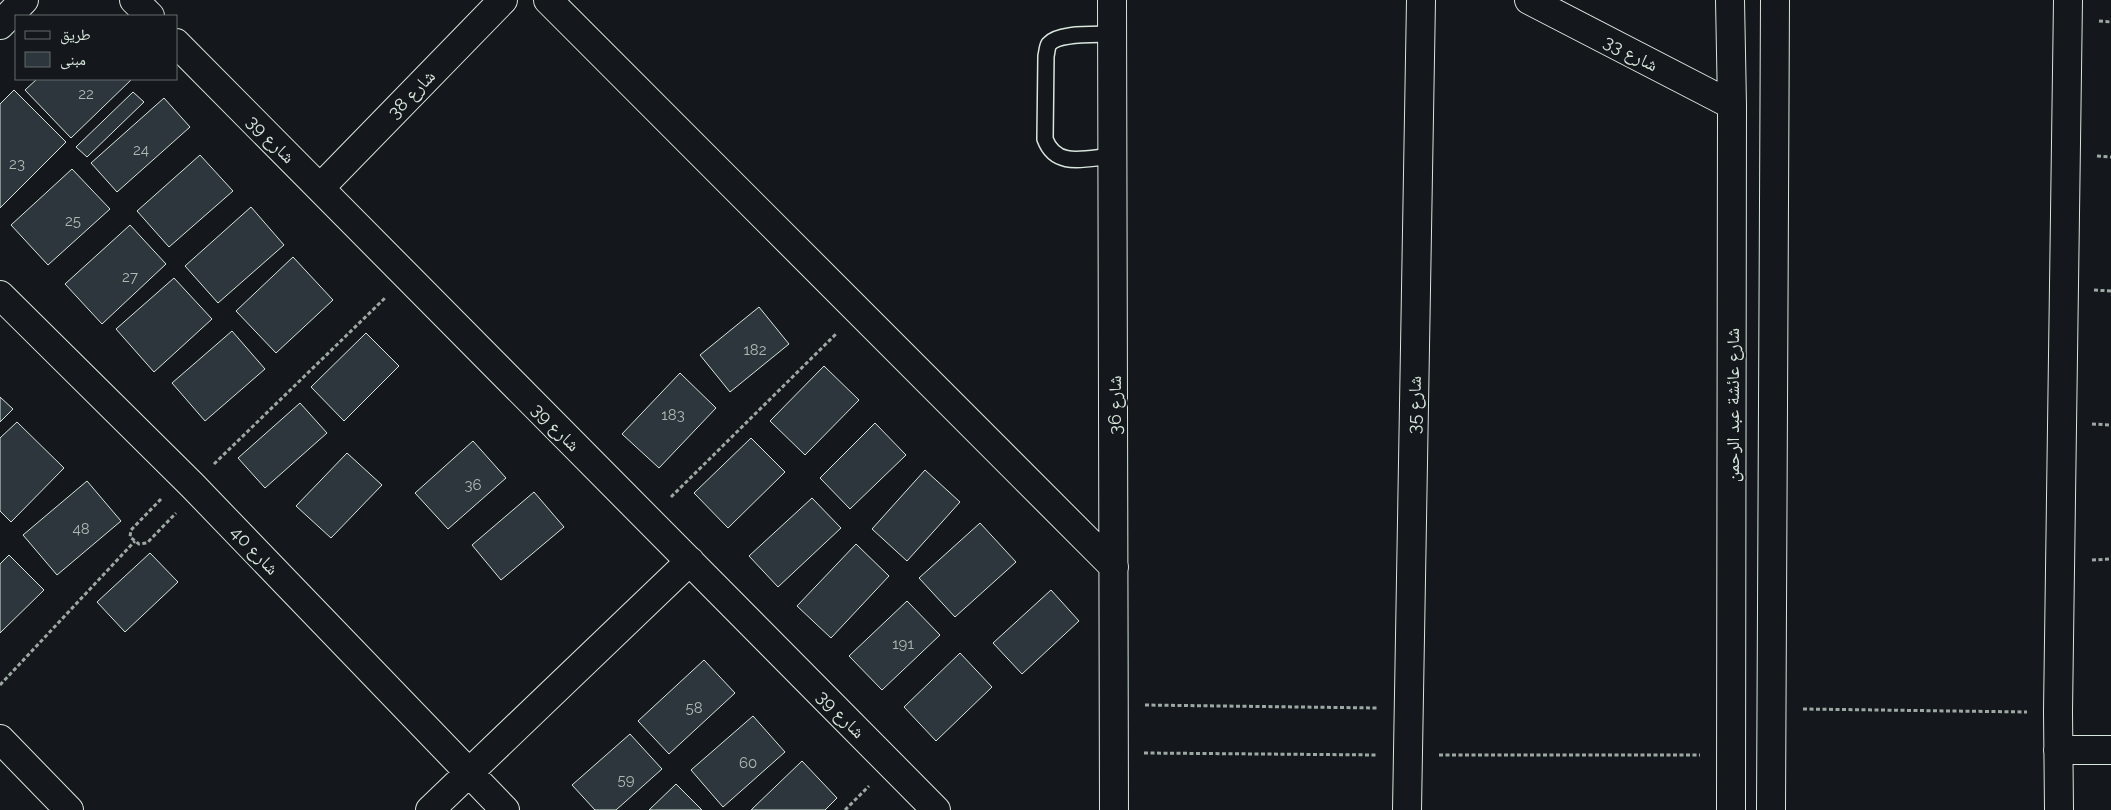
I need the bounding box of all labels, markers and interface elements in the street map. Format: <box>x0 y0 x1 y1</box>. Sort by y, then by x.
legend <box>15 15 178 80</box>
text: طريق <box>60 26 91 45</box>
street label: شارع 33 <box>1600 30 1662 76</box>
text: مبنى <box>60 51 86 70</box>
street label: شارع 38 <box>383 65 440 123</box>
house number: 22 <box>78 85 94 103</box>
street label: شارع 39 <box>242 111 299 168</box>
house number: 24 <box>133 141 149 159</box>
house number: 23 <box>9 155 25 173</box>
house number: 25 <box>65 212 81 230</box>
house number: 27 <box>122 268 138 286</box>
street label: شارع عائشة عبد الرحمن <box>1722 328 1744 482</box>
house number: 182 <box>743 341 767 359</box>
street label: شارع 36 <box>1104 375 1126 435</box>
street label: شارع 35 <box>1403 376 1426 434</box>
street label: شارع 39 <box>527 399 584 456</box>
house number: 183 <box>661 406 685 424</box>
house number: 36 <box>464 476 482 494</box>
house number: 48 <box>72 520 90 538</box>
street label: شارع 40 <box>226 521 283 579</box>
house number: 191 <box>892 635 914 653</box>
street label: شارع 39 <box>812 686 869 743</box>
house number: 58 <box>685 699 703 717</box>
house number: 60 <box>739 754 757 772</box>
house number: 59 <box>618 771 635 789</box>

